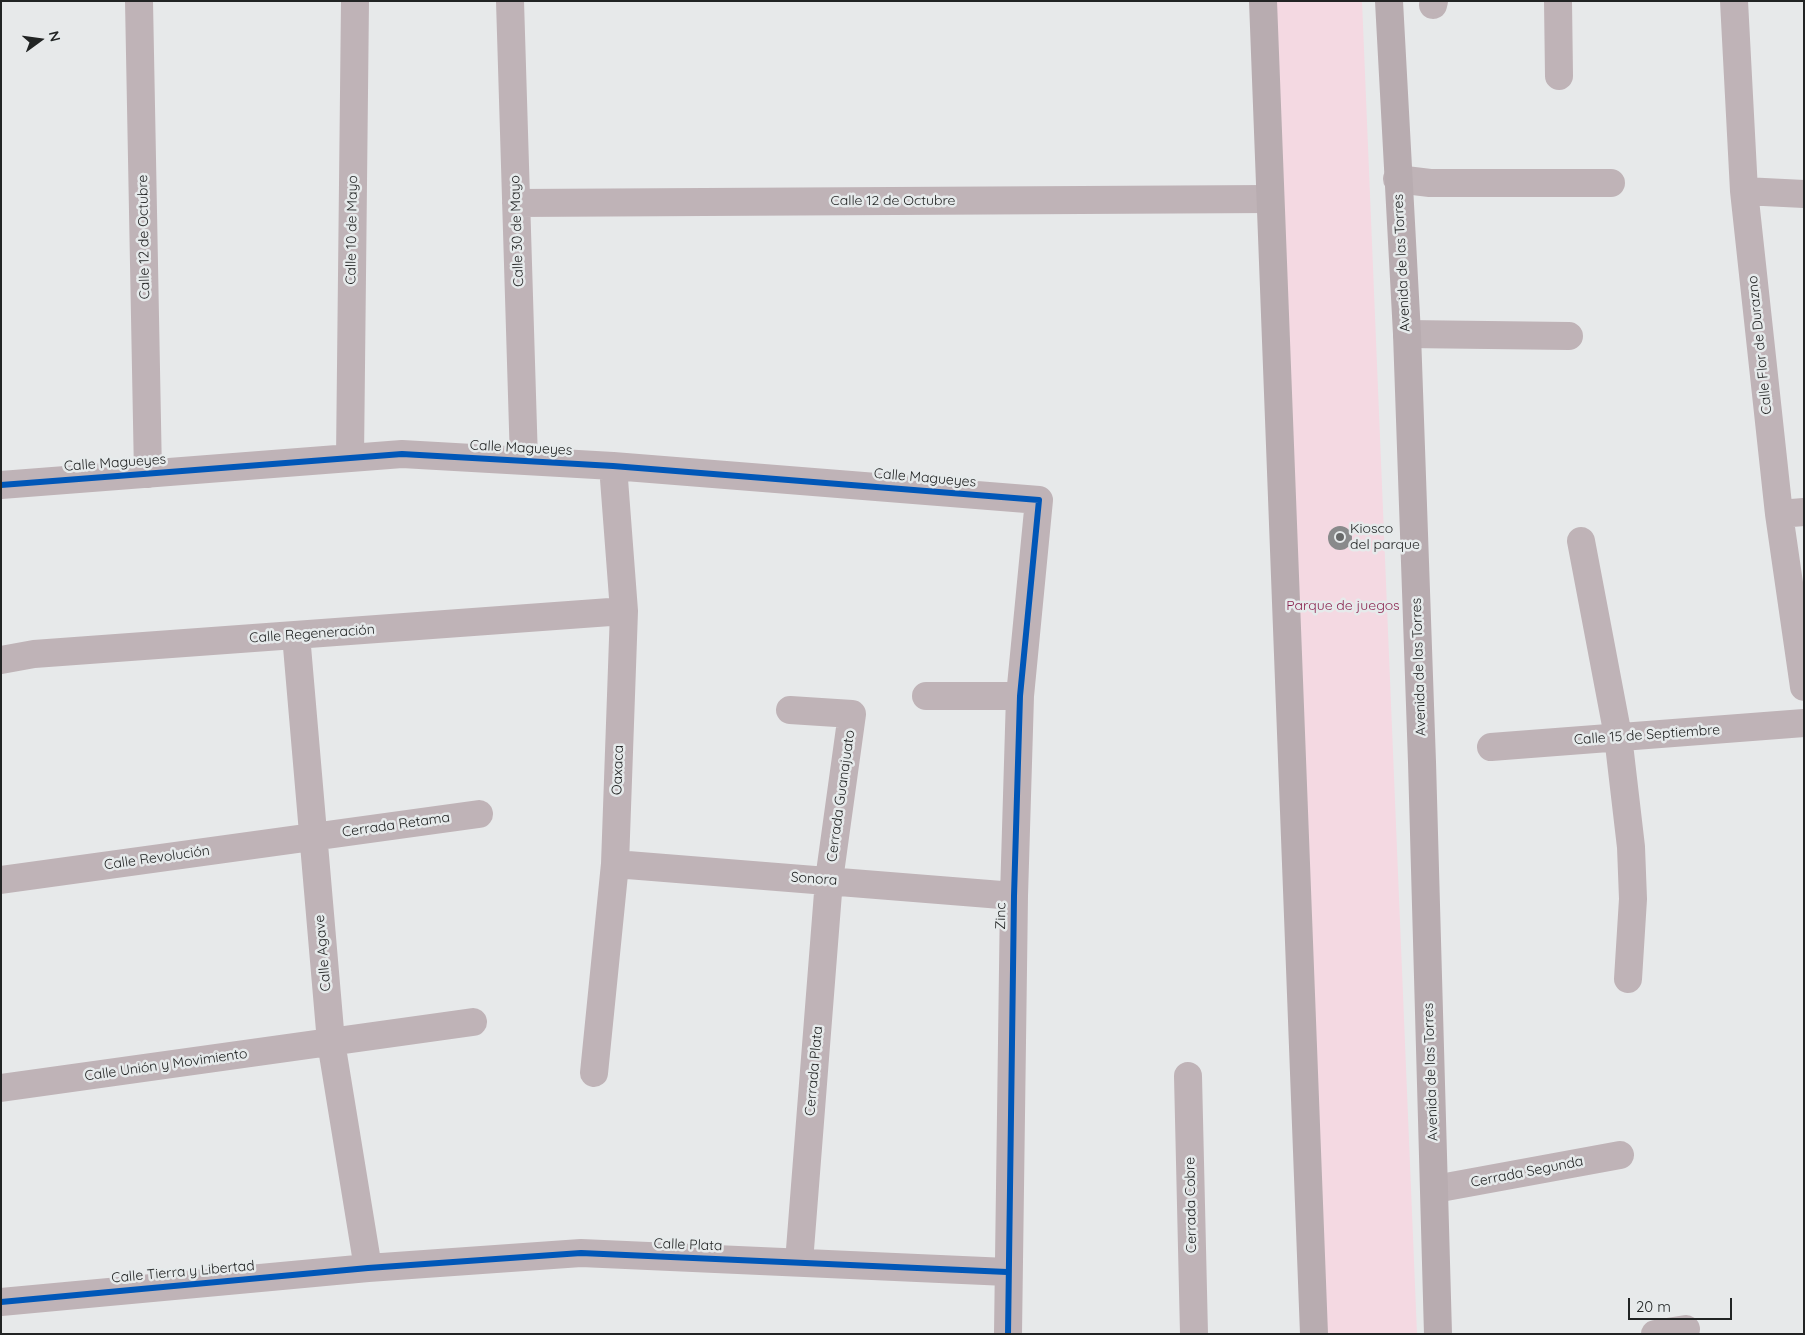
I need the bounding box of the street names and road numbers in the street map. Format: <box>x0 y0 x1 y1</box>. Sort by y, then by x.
street label: Calle 12 de Octubre <box>135 174 153 300</box>
street label: Calle 10 de Mayo <box>343 175 361 285</box>
street label: Calle 30 de Mayo <box>507 175 527 287</box>
street label: Calle 12 de Octubre <box>831 193 955 209</box>
street label: Avenida de las Torres <box>1390 194 1414 332</box>
street label: Calle Flor de Durazno <box>1744 275 1776 415</box>
street label: Calle Magueyes <box>469 437 573 459</box>
street label: Calle Magueyes <box>63 451 167 475</box>
street label: Calle Magueyes <box>873 465 977 491</box>
street label: Avenida de las Torres <box>1408 598 1430 736</box>
street label: Calle Regeneración <box>249 621 375 647</box>
street label: Calle 15 de Septiembre <box>1573 722 1721 748</box>
street label: Cerrada Guanajuato <box>823 729 859 863</box>
street label: Oaxaca <box>609 745 627 795</box>
street label: Cerrada Retama <box>341 809 451 841</box>
street label: Calle Revolución <box>103 842 211 874</box>
street label: Sonora <box>790 869 838 889</box>
street label: Zinc <box>992 902 1010 930</box>
street label: Calle Agave <box>311 914 335 992</box>
street label: Avenida de las Torres <box>1420 1003 1442 1141</box>
street label: Cerrada Plata <box>802 1025 826 1117</box>
street label: Calle Unión y Movimiento <box>84 1045 248 1085</box>
street label: Cerrada Segunda <box>1469 1153 1585 1191</box>
street label: Cerrada Cobre <box>1182 1157 1200 1253</box>
street label: Calle Plata <box>653 1235 723 1255</box>
street label: Calle Tierra y Libertad <box>111 1257 255 1287</box>

